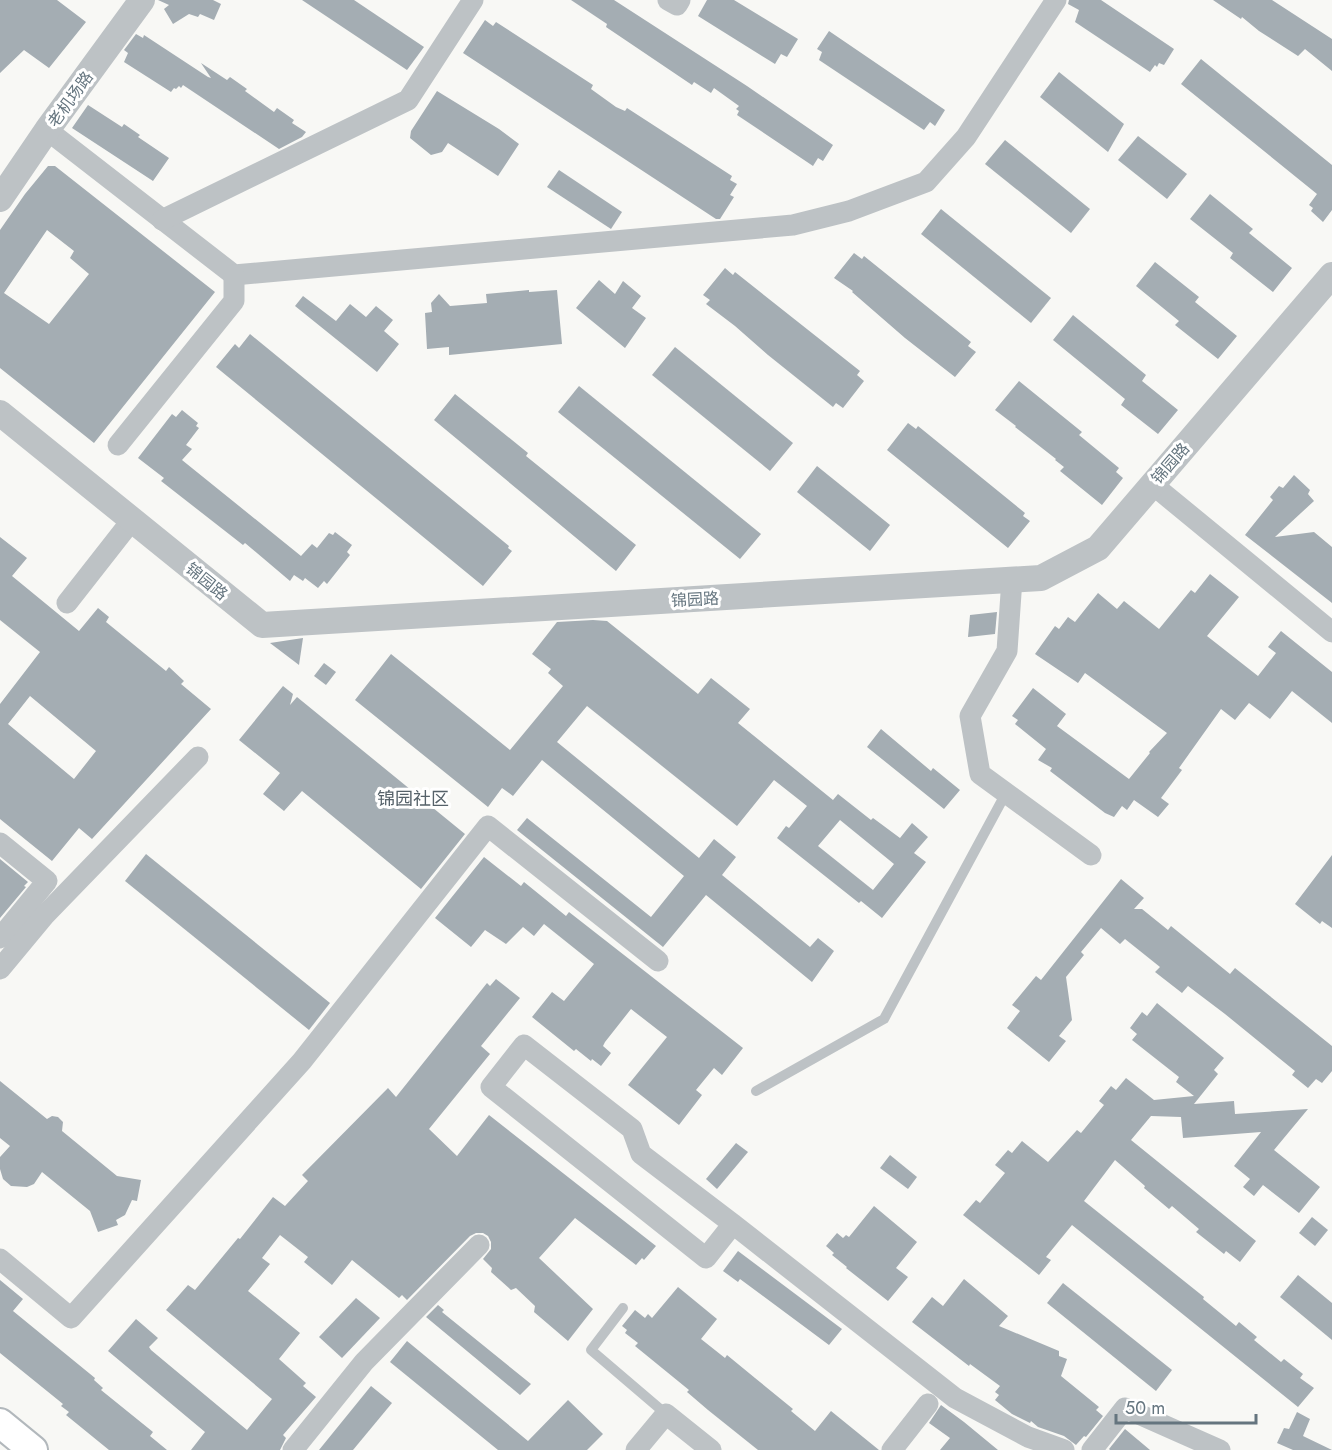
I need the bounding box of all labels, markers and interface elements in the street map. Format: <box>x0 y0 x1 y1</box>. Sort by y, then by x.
street label: 老机场路 <box>42 67 99 132</box>
street label: 锦园路 <box>1146 438 1195 489</box>
street label: 锦园路 <box>181 557 233 605</box>
street label: 锦园路 <box>670 587 720 612</box>
district label: 锦园社区 <box>377 786 449 812</box>
scale bar <box>1116 1387 1256 1425</box>
text: 50 m <box>1125 1395 1165 1421</box>

